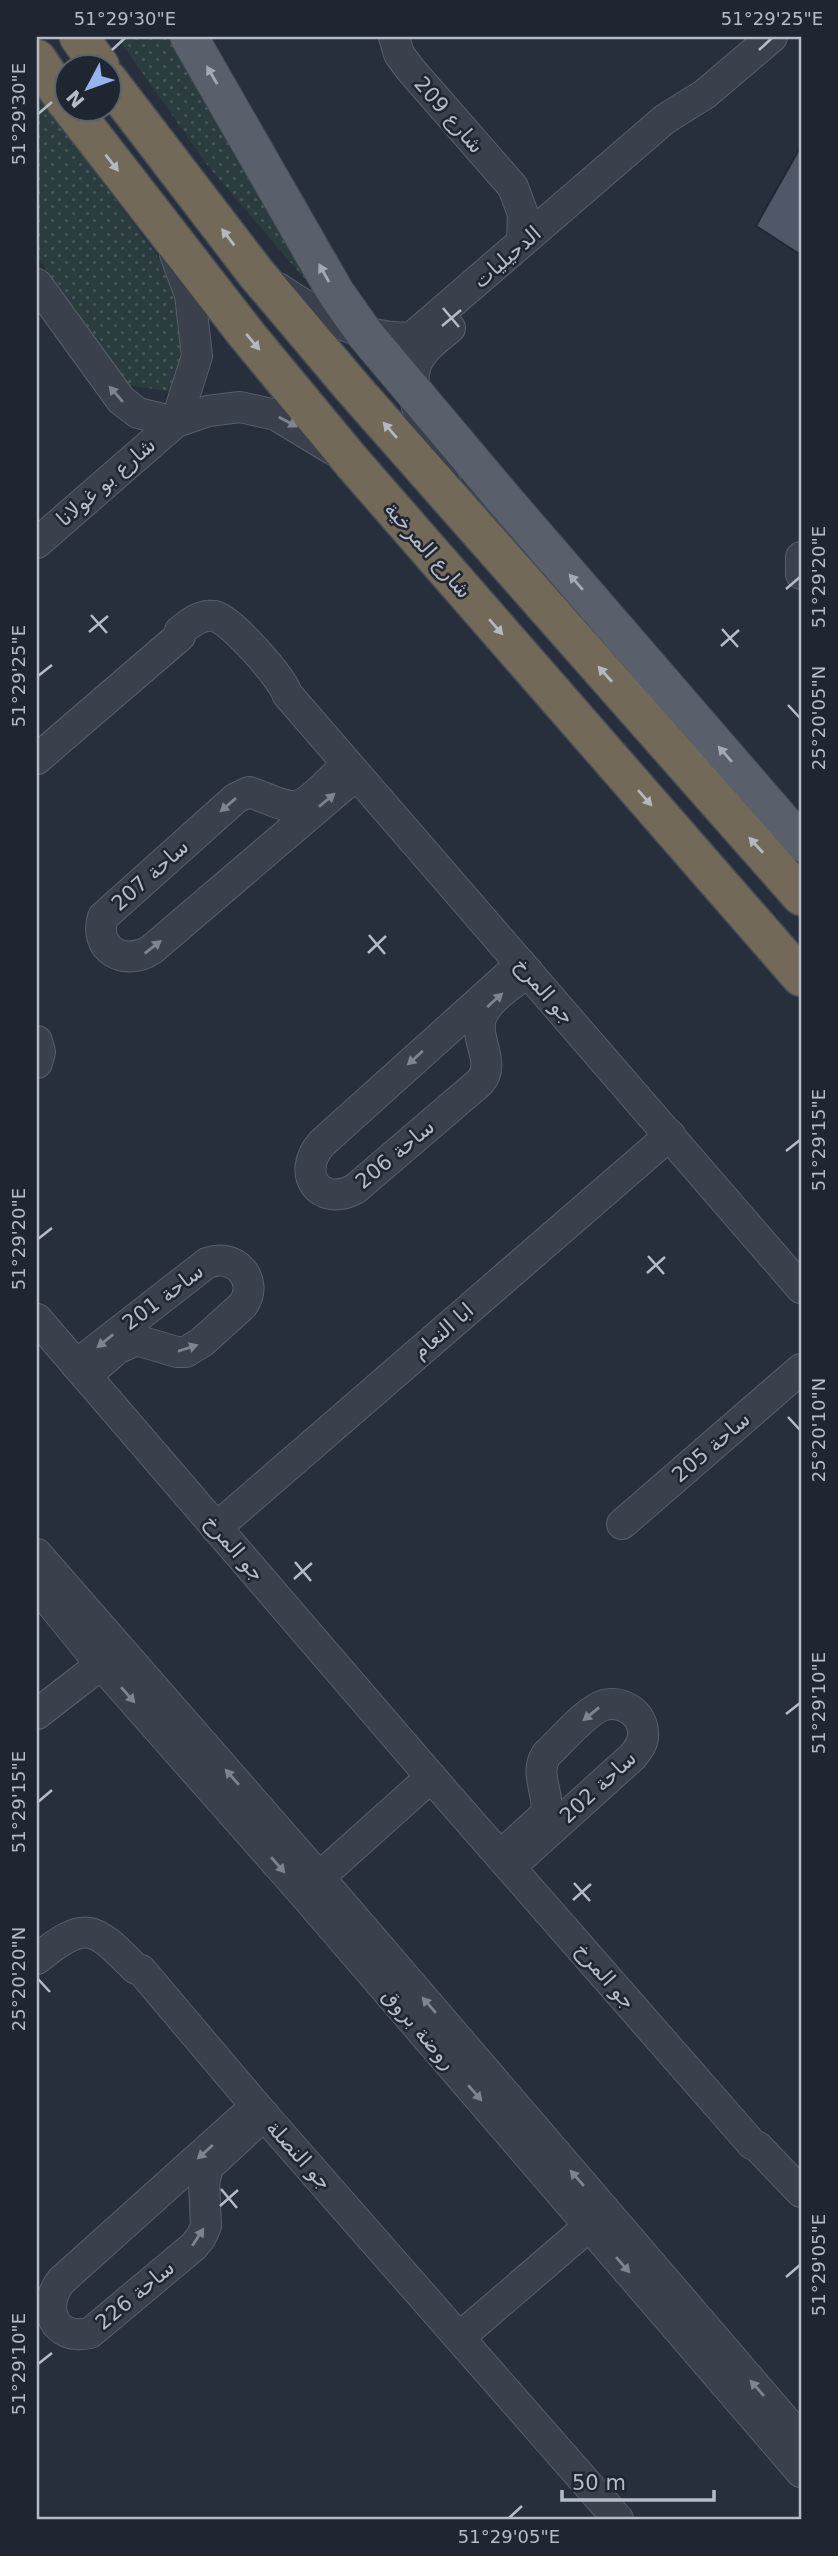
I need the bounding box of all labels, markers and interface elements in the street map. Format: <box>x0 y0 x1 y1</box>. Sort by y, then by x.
text: 51°29'30"E <box>74 8 176 29</box>
text: 51°29'25"E <box>721 8 823 29</box>
north arrow <box>52 52 122 122</box>
text: 51°29'30"E <box>8 63 29 165</box>
one-way arrow <box>206 66 218 85</box>
street label: شارع 209 <box>409 72 489 158</box>
text: N <box>62 86 89 112</box>
one-way arrow <box>105 154 119 172</box>
street label: الدحيليات <box>468 221 546 293</box>
one-way arrow <box>221 228 235 246</box>
one-way arrow <box>319 263 330 283</box>
one-way arrow <box>245 333 260 350</box>
one-way arrow <box>108 385 124 403</box>
one-way arrow <box>278 416 298 428</box>
one-way arrow <box>382 422 398 439</box>
street label: شارع بو غولانا <box>52 433 160 531</box>
street label: شارع المرخية <box>380 497 476 603</box>
text: 51°29'20"E <box>808 526 829 628</box>
one-way arrow <box>569 574 584 591</box>
one-way arrow <box>488 618 504 636</box>
text: 51°29'25"E <box>8 625 29 727</box>
one-way arrow <box>598 666 613 683</box>
text: 25°20'05"N <box>808 666 829 770</box>
one-way arrow <box>718 746 733 763</box>
one-way arrow <box>637 790 652 807</box>
one-way arrow <box>318 793 335 808</box>
one-way arrow <box>219 797 236 812</box>
street label: ساحة 207 <box>107 834 193 916</box>
one-way arrow <box>749 836 764 853</box>
one-way arrow <box>144 941 162 955</box>
street label: جو المرخ <box>509 953 579 1029</box>
one-way arrow <box>486 992 504 1008</box>
one-way arrow <box>406 1050 424 1066</box>
text: 51°29'15"E <box>808 1089 829 1191</box>
street label: ساحة 206 <box>351 1114 439 1194</box>
text: 51°29'20"E <box>8 1188 29 1290</box>
street label: ساحة 201 <box>118 1259 208 1335</box>
street label: ابا النعام <box>408 1298 478 1364</box>
one-way arrow <box>97 1334 115 1349</box>
one-way arrow <box>177 1343 198 1353</box>
text: 25°20'10"N <box>808 1378 829 1482</box>
street label: ساحة 205 <box>667 1407 755 1487</box>
street label: جو المرخ <box>199 1510 269 1586</box>
text: 51°29'10"E <box>808 1652 829 1754</box>
one-way arrow <box>120 1686 135 1703</box>
one-way arrow <box>582 1707 600 1722</box>
street label: ساحة 202 <box>555 1746 641 1828</box>
text: 51°29'15"E <box>8 1751 29 1853</box>
one-way arrow <box>225 1769 240 1786</box>
one-way arrow <box>270 1856 286 1874</box>
text: 25°20'20"N <box>8 1927 29 2031</box>
street label: جو المرخ <box>570 1938 640 2014</box>
street label: روضة بروق <box>377 1983 461 2075</box>
one-way arrow <box>421 1996 437 2014</box>
one-way arrow <box>467 2084 483 2102</box>
street label: جو النصلة <box>261 2115 337 2195</box>
one-way arrow <box>197 2143 214 2159</box>
one-way arrow <box>570 2169 585 2186</box>
text: 51°29'05"E <box>808 2214 829 2316</box>
one-way arrow <box>192 2228 205 2247</box>
street label: ساحة 226 <box>91 2255 179 2335</box>
one-way arrow <box>615 2257 630 2274</box>
text: 51°29'10"E <box>8 2313 29 2415</box>
one-way arrow <box>750 2379 765 2396</box>
scale bar <box>562 2458 714 2502</box>
text: 50 m <box>572 2471 626 2495</box>
text: 51°29'05"E <box>458 2526 560 2547</box>

